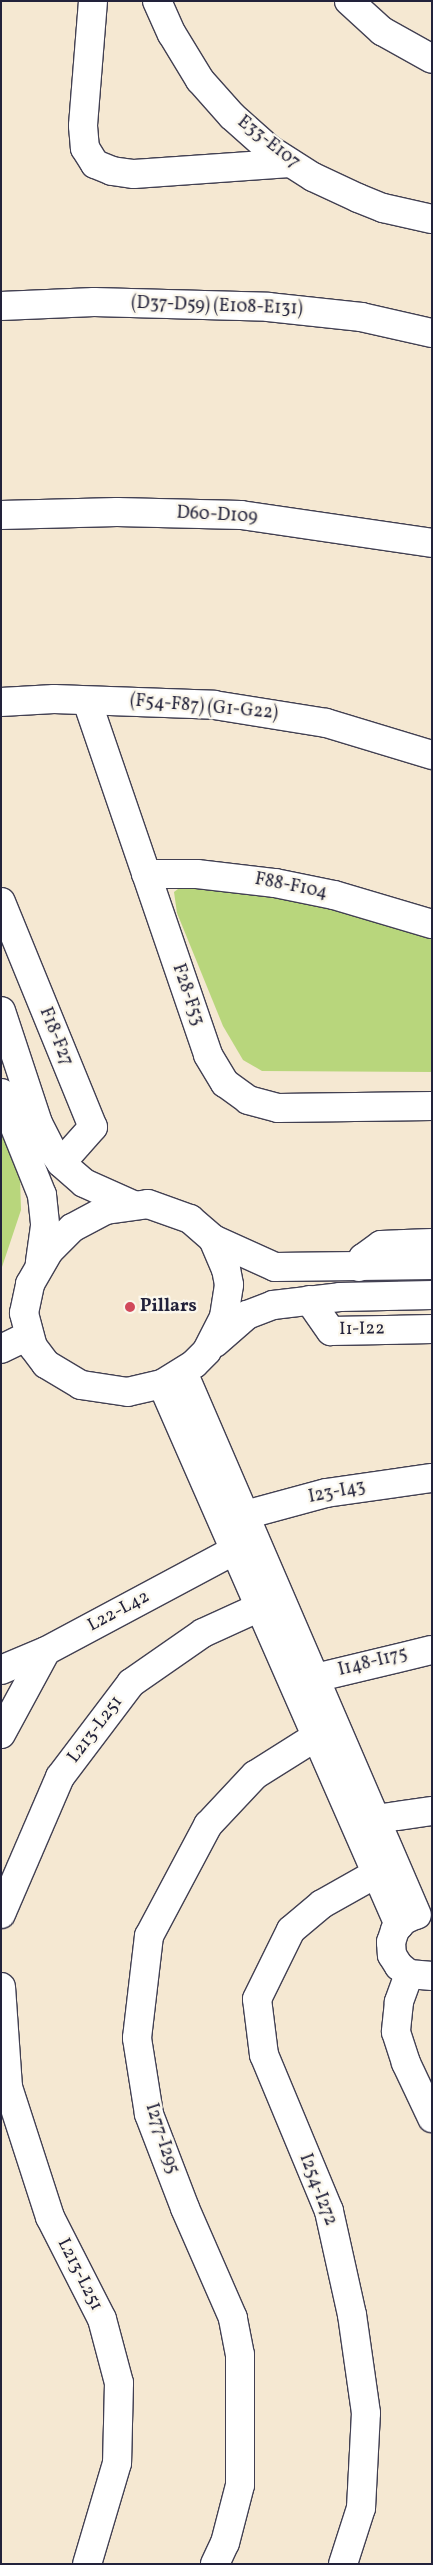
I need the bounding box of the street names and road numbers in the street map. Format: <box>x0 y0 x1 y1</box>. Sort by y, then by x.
street label: E33-E107 <box>232 112 304 174</box>
street label: (D37-D59) (E108-E131) <box>131 293 303 321</box>
street label: D60-D109 <box>176 503 258 529</box>
street label: (F54-F87) (G1-G22) <box>129 691 279 725</box>
street label: F88-F104 <box>253 869 329 905</box>
street label: F28-F53 <box>166 961 208 1029</box>
street label: F18-F27 <box>34 1005 76 1069</box>
street label: I1-I22 <box>339 1319 385 1341</box>
street label: I23-I43 <box>307 1477 367 1509</box>
street label: L22-L42 <box>84 1587 154 1637</box>
street label: I148-I175 <box>336 1644 410 1682</box>
street label: L213-L251 <box>64 1692 128 1768</box>
street label: I277-I295 <box>139 2101 183 2177</box>
street label: I254-I272 <box>293 2151 341 2229</box>
street label: L213-L251 <box>52 2235 106 2315</box>

